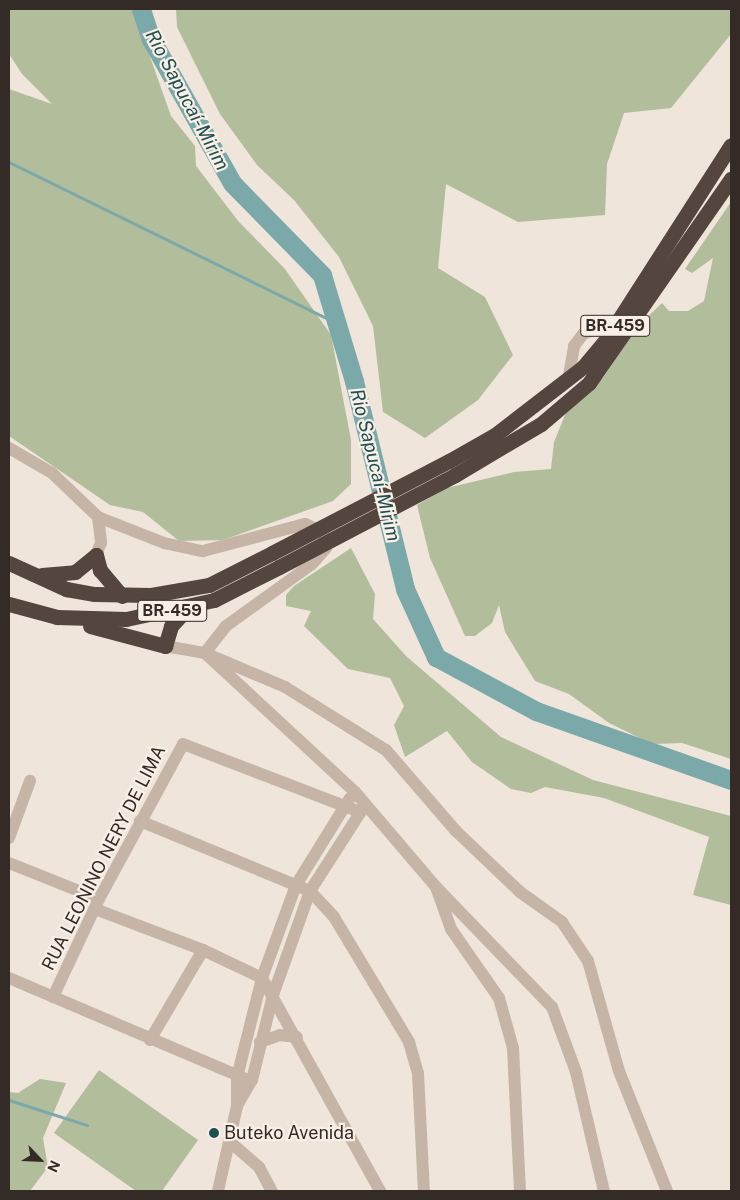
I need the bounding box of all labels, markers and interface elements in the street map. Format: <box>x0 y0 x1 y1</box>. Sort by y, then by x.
water label: Rio Sapucaí-Mirim <box>140 26 234 174</box>
road number: BR-459 <box>580 312 650 340</box>
water label: Rio Sapucaí-Mirim <box>345 386 405 544</box>
road number: BR-459 <box>137 598 207 624</box>
street label: RUA LEONINO NERY DE LIMA <box>38 742 170 974</box>
place label: Buteko Avenida <box>224 1122 354 1144</box>
marker: Buteko Avenida <box>208 1127 220 1139</box>
north arrow <box>15 1135 65 1185</box>
text: N <box>44 1158 63 1175</box>

